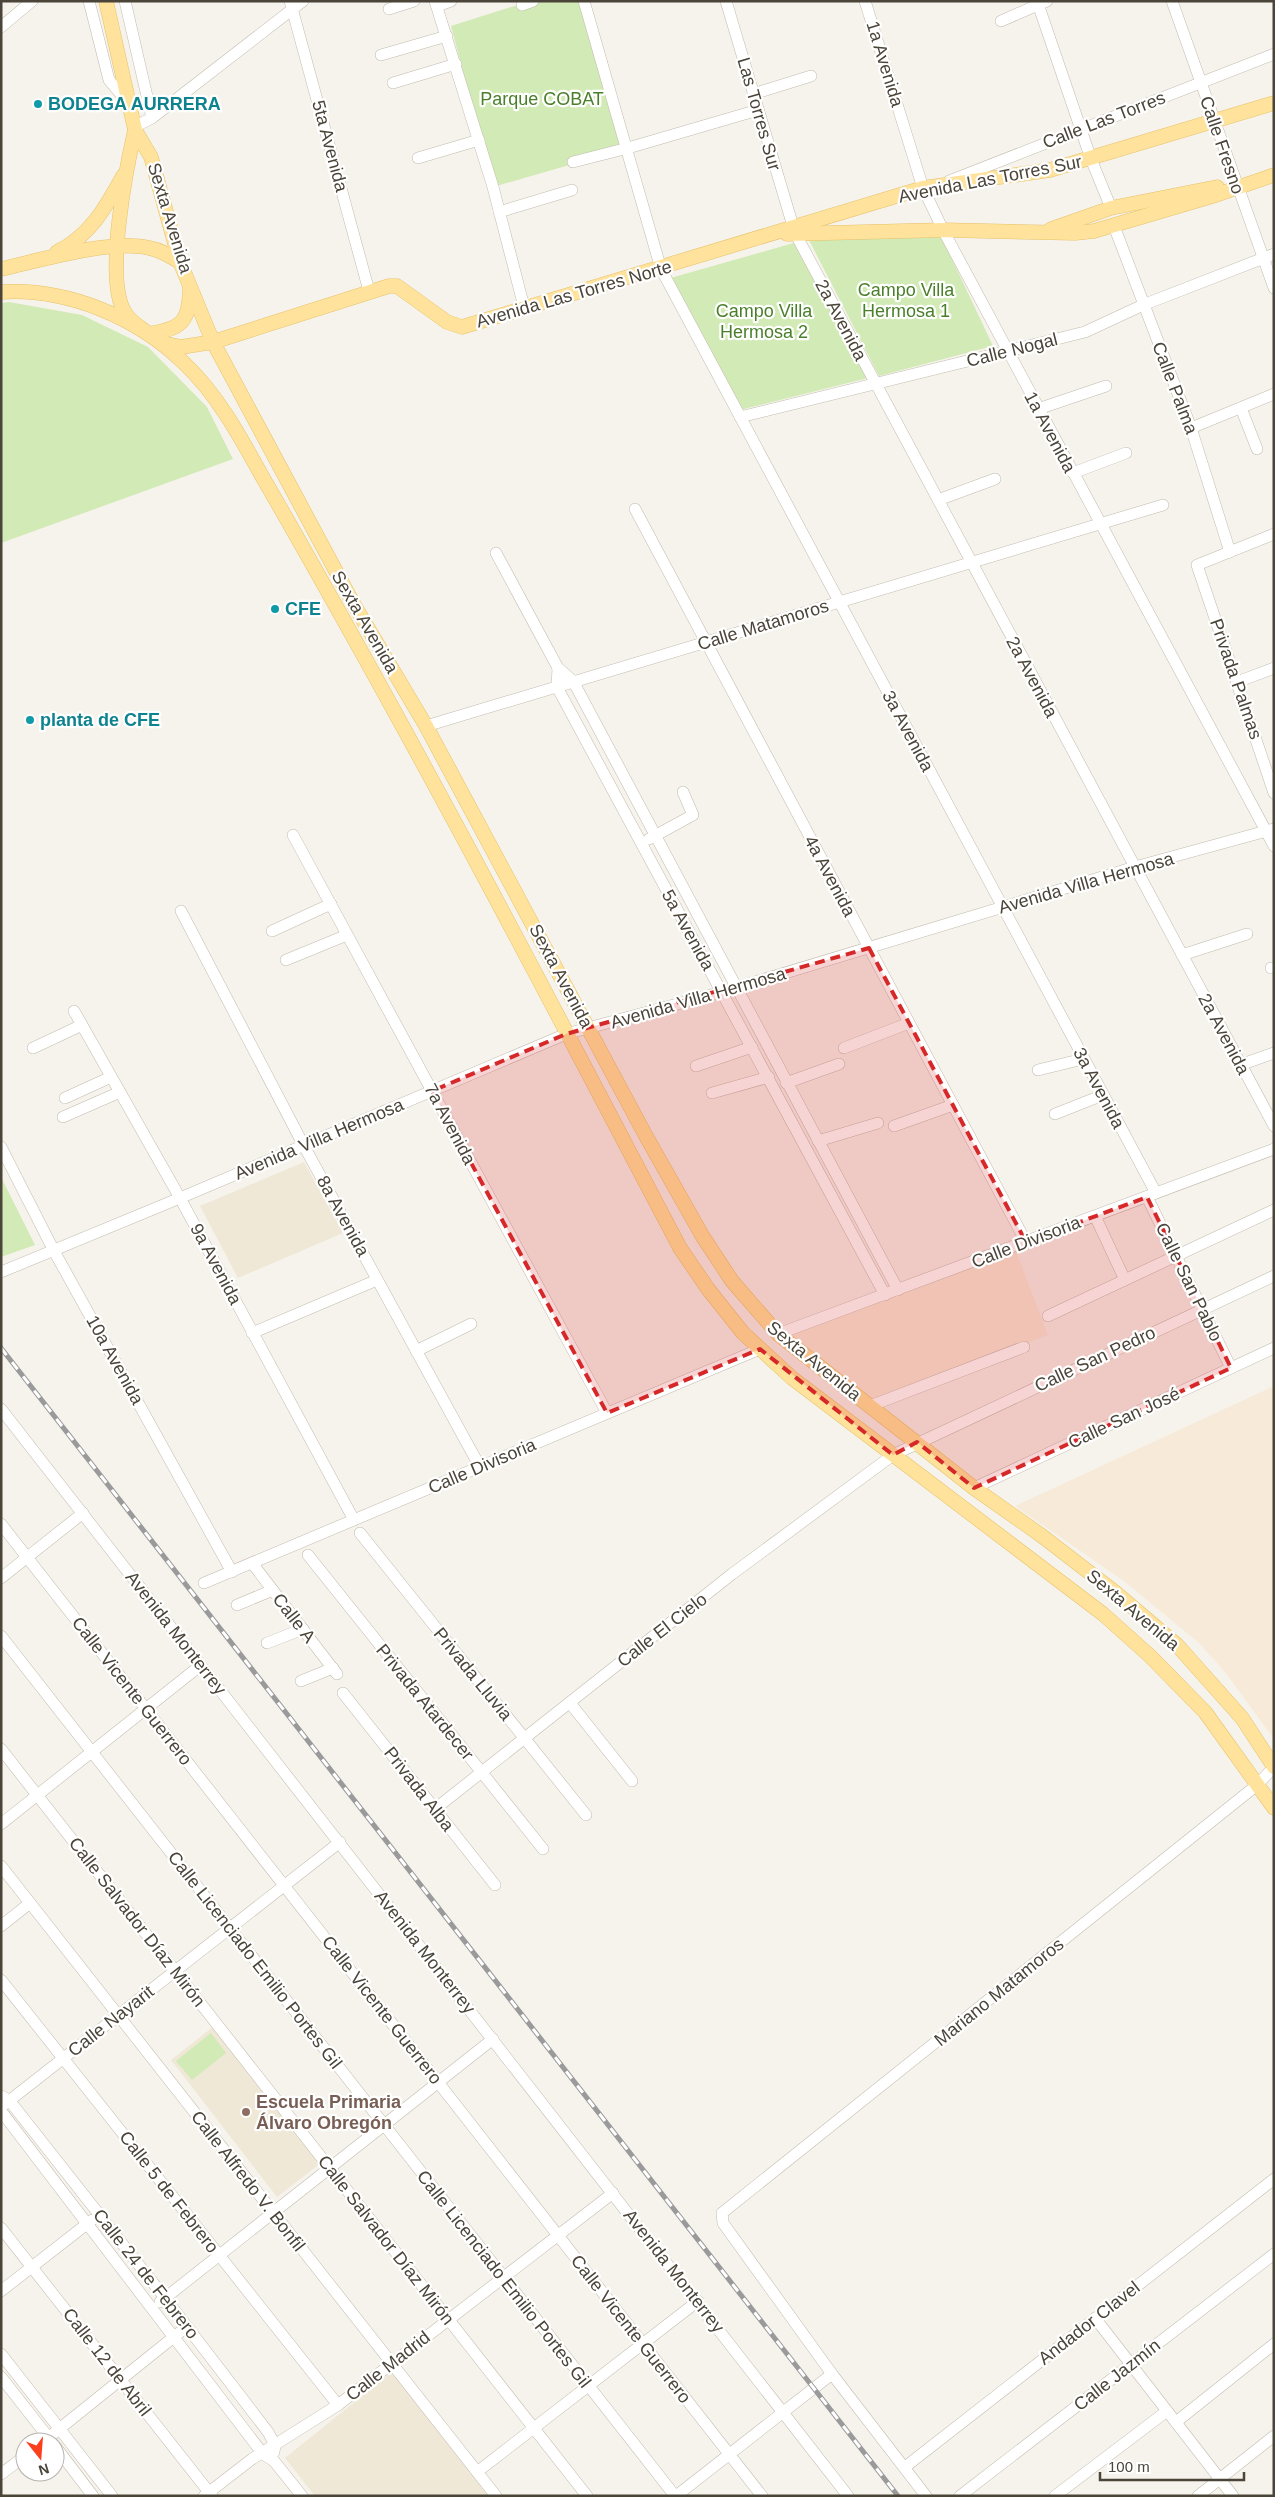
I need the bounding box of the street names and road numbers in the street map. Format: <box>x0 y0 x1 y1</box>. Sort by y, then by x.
street label: 1a Avenida <box>862 19 908 110</box>
street label: Las Torres Sur <box>733 55 785 173</box>
street label: Calle Las Torres <box>1040 87 1168 153</box>
street label: Calle Fresno <box>1196 94 1248 196</box>
street label: 5ta Avenida <box>308 98 352 195</box>
street label: Avenida Las Torres Sur <box>897 151 1083 207</box>
street label: Sexta Avenida <box>144 160 197 277</box>
street label: Avenida Las Torres Norte <box>474 256 674 332</box>
street label: 2a Avenida <box>811 276 871 365</box>
street label: Calle Nogal <box>964 329 1060 371</box>
street label: Calle Palma <box>1148 339 1202 438</box>
street label: 1a Avenida <box>1020 388 1080 477</box>
street label: Sexta Avenida <box>328 567 403 678</box>
street label: Calle Matamoros <box>695 596 831 654</box>
street label: Privada Palmas <box>1206 616 1266 742</box>
street label: 2a Avenida <box>1002 633 1062 722</box>
street label: 3a Avenida <box>878 687 938 776</box>
street label: 4a Avenida <box>800 832 860 921</box>
street label: Avenida Villa Hermosa <box>996 848 1177 918</box>
street label: 5a Avenida <box>658 886 719 975</box>
street label: Sexta Avenida <box>525 921 597 1032</box>
street label: Avenida Villa Hermosa <box>608 963 789 1033</box>
street label: 2a Avenida <box>1194 990 1254 1079</box>
street label: 3a Avenida <box>1069 1044 1129 1133</box>
street label: 7a Avenida <box>420 1080 480 1169</box>
street label: Avenida Villa Hermosa <box>232 1094 407 1184</box>
street label: 8a Avenida <box>313 1172 374 1261</box>
street label: Calle Divisoria <box>969 1212 1084 1272</box>
street label: 9a Avenida <box>186 1220 246 1309</box>
street label: Calle San Pablo <box>1152 1220 1226 1344</box>
street label: 10a Avenida <box>82 1312 148 1409</box>
street label: Sexta Avenida <box>763 1317 866 1406</box>
street label: Calle San Pedro <box>1031 1322 1159 1396</box>
street label: Calle San José <box>1065 1383 1183 1453</box>
street label: Calle Divisoria <box>425 1434 540 1498</box>
street label: Sexta Avenida <box>1083 1565 1184 1655</box>
street label: Avenida Monterrey <box>122 1567 230 1699</box>
street label: Calle A <box>269 1589 319 1647</box>
street label: Calle El Cielo <box>613 1589 711 1671</box>
street label: Calle Vicente Guerrero <box>68 1613 196 1769</box>
street label: Privada Lluvia <box>430 1624 517 1725</box>
street label: Privada Atardecer <box>372 1640 478 1764</box>
street label: Privada Alba <box>380 1743 459 1836</box>
street label: Calle Salvador Díaz Mirón <box>65 1833 209 2011</box>
street label: Calle Licenciado Emilio Portes Gil <box>164 1847 346 2073</box>
street label: Avenida Monterrey <box>371 1886 479 2018</box>
street label: Calle Vicente Guerrero <box>318 1932 446 2088</box>
street label: Mariano Matamoros <box>931 1934 1067 2050</box>
street label: Calle Nayarit <box>64 1981 158 2061</box>
street label: Calle Alfredo V. Bonfil <box>187 2107 309 2255</box>
street label: Calle 5 de Febrero <box>115 2127 223 2257</box>
street label: Calle Salvador Díaz Mirón <box>314 2151 458 2329</box>
street label: Calle Licenciado Emilio Portes Gil <box>413 2166 595 2392</box>
street label: Calle 24 de Febrero <box>89 2205 203 2343</box>
street label: Avenida Monterrey <box>620 2205 728 2337</box>
street label: Calle Vicente Guerrero <box>567 2251 695 2407</box>
street label: Andador Clavel <box>1034 2277 1144 2369</box>
street label: Calle 12 de Abril <box>59 2304 155 2420</box>
street label: Calle Madrid <box>342 2327 434 2405</box>
street label: Calle Jazmín <box>1070 2335 1164 2415</box>

